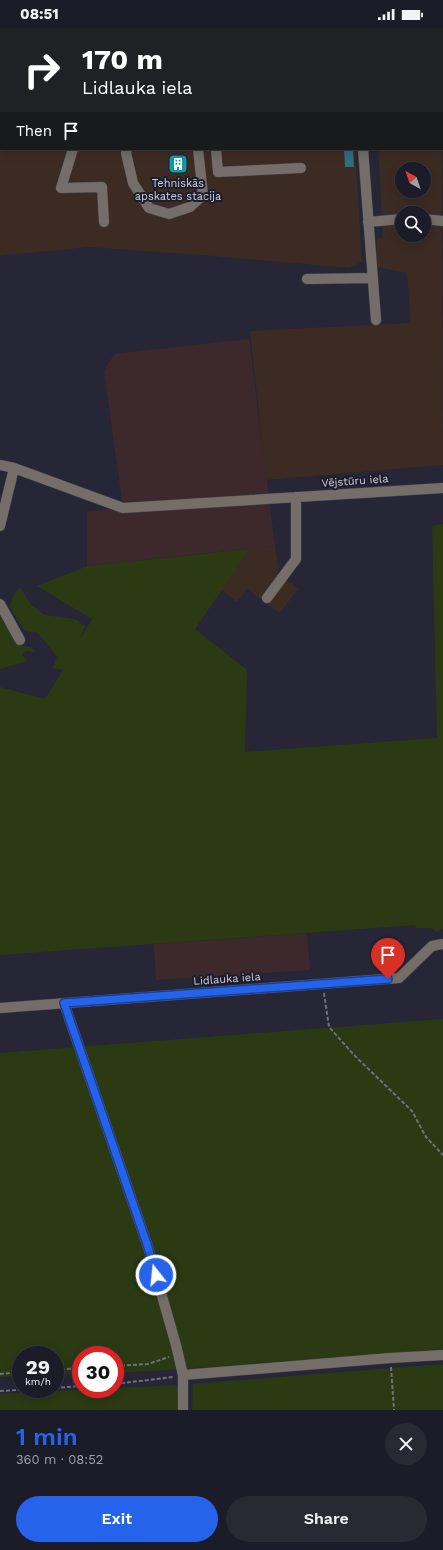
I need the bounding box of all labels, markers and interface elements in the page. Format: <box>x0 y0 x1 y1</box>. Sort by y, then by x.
text: 08:51 <box>20 5 59 23</box>
text: 170 m <box>82 43 163 76</box>
icon: right <box>16 44 68 96</box>
text: Lidlauka iela <box>82 77 192 98</box>
icon: arrive <box>60 120 82 142</box>
text: Then <box>16 122 52 140</box>
building icon: Tehniskās apskates stacija <box>167 153 189 175</box>
north arrow <box>395 162 431 198</box>
map controls <box>395 162 431 242</box>
place label: Tehniskās apskates stacija <box>135 177 221 203</box>
button: search <box>395 206 431 242</box>
street label: Vējstūru iela <box>321 472 389 490</box>
pin <box>371 938 405 979</box>
icon: arrive <box>377 944 399 966</box>
street label: Lidlauka iela <box>193 970 261 988</box>
position arrow <box>135 1254 177 1296</box>
speed limit sign: 30 <box>72 1346 124 1398</box>
text: 29 <box>26 1355 50 1379</box>
text: km/h <box>25 1376 51 1387</box>
text: 1 min <box>16 1423 78 1451</box>
button: close <box>385 1423 427 1465</box>
text: 360 m · 08:52 <box>16 1452 103 1467</box>
button: Exit <box>16 1496 218 1542</box>
button: Share <box>226 1496 427 1542</box>

